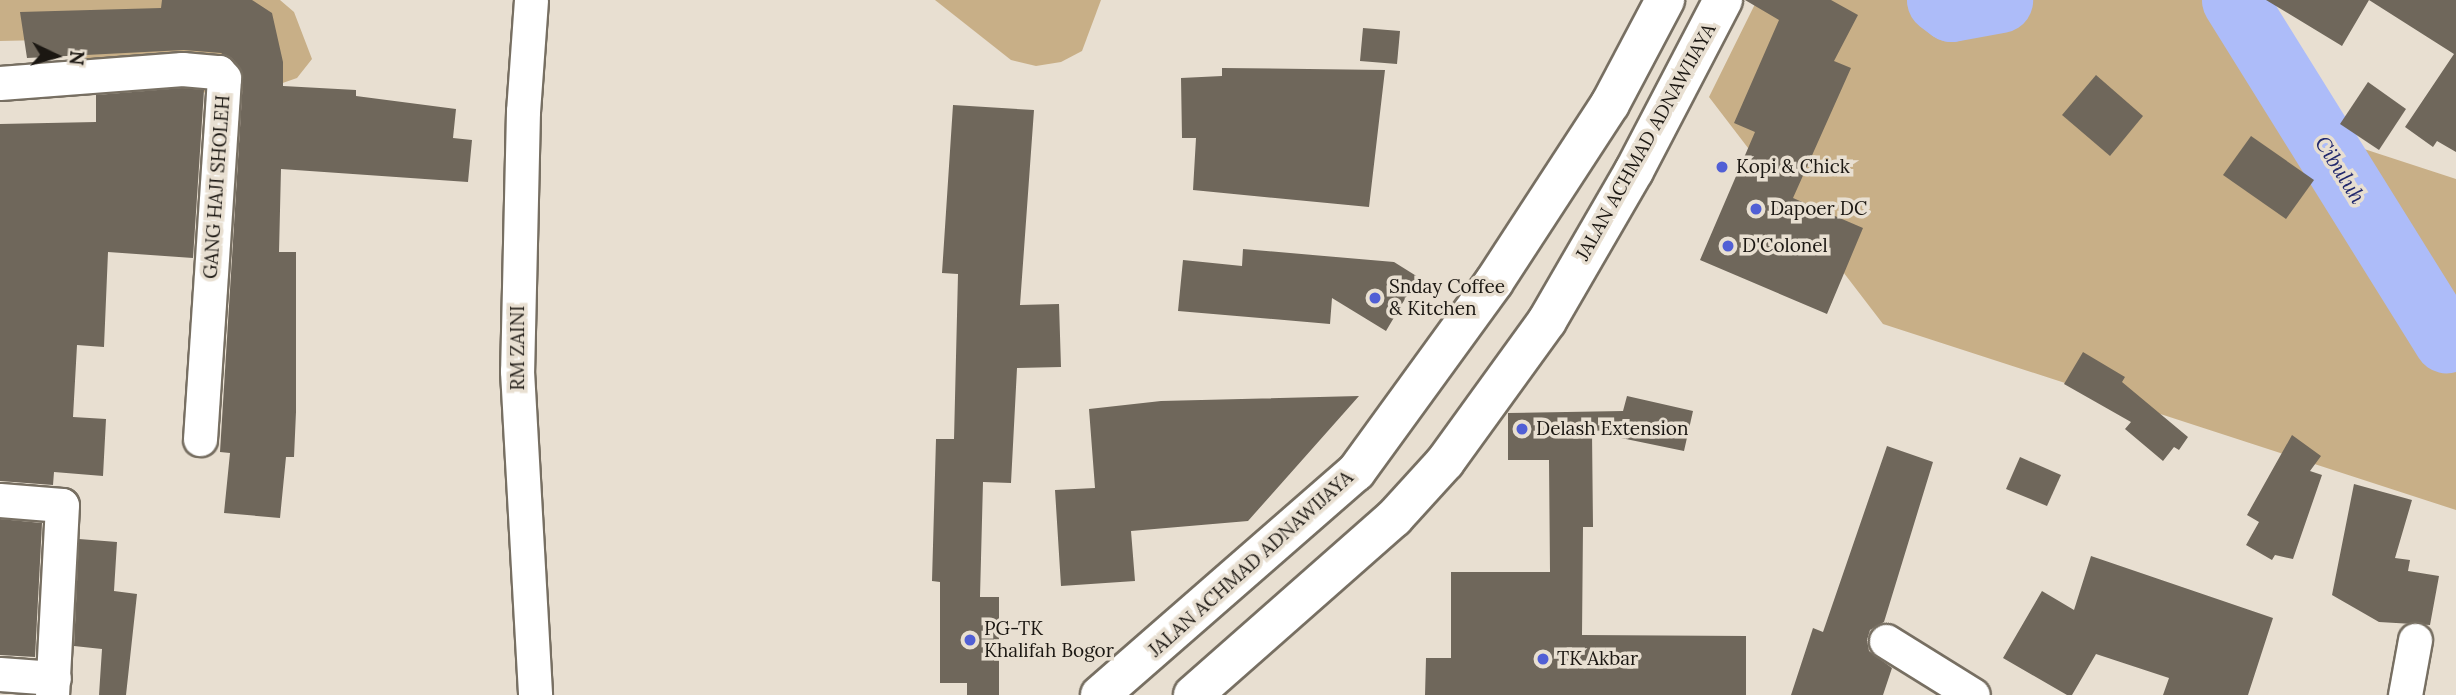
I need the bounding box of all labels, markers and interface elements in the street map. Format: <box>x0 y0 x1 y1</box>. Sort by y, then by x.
street label: JALAN ACHMAD ADNAWIJAYA <box>1571 20 1721 264</box>
north arrow <box>21 21 91 91</box>
text: N <box>64 49 90 66</box>
street label: GANG HAJI SHOLEH <box>199 94 235 280</box>
water label: Cibuluh <box>2309 132 2371 208</box>
place label: Kopi & Chick <box>1736 156 1850 178</box>
marker: Kopi & Chick <box>1714 159 1730 175</box>
place label: Dapoer DC <box>1770 198 1867 220</box>
marker: Dapoer DC <box>1748 201 1764 217</box>
place label: D'Colonel <box>1742 235 1828 257</box>
marker: D'Colonel <box>1720 238 1736 254</box>
place label: Snday Coffee & Kitchen <box>1389 276 1505 320</box>
marker: Snday Coffee & Kitchen <box>1367 290 1383 306</box>
street label: RM ZAINI <box>507 305 529 391</box>
place label: Delash Extension <box>1536 418 1688 440</box>
marker: Delash Extension <box>1514 421 1530 437</box>
street label: JALAN ACHMAD ADNAWIJAYA <box>1144 466 1358 662</box>
place label: PG-TK Khalifah Bogor <box>984 618 1114 662</box>
marker: PG-TK Khalifah Bogor <box>962 632 978 648</box>
place label: TK Akbar <box>1557 648 1638 670</box>
marker: TK Akbar <box>1535 651 1551 667</box>

